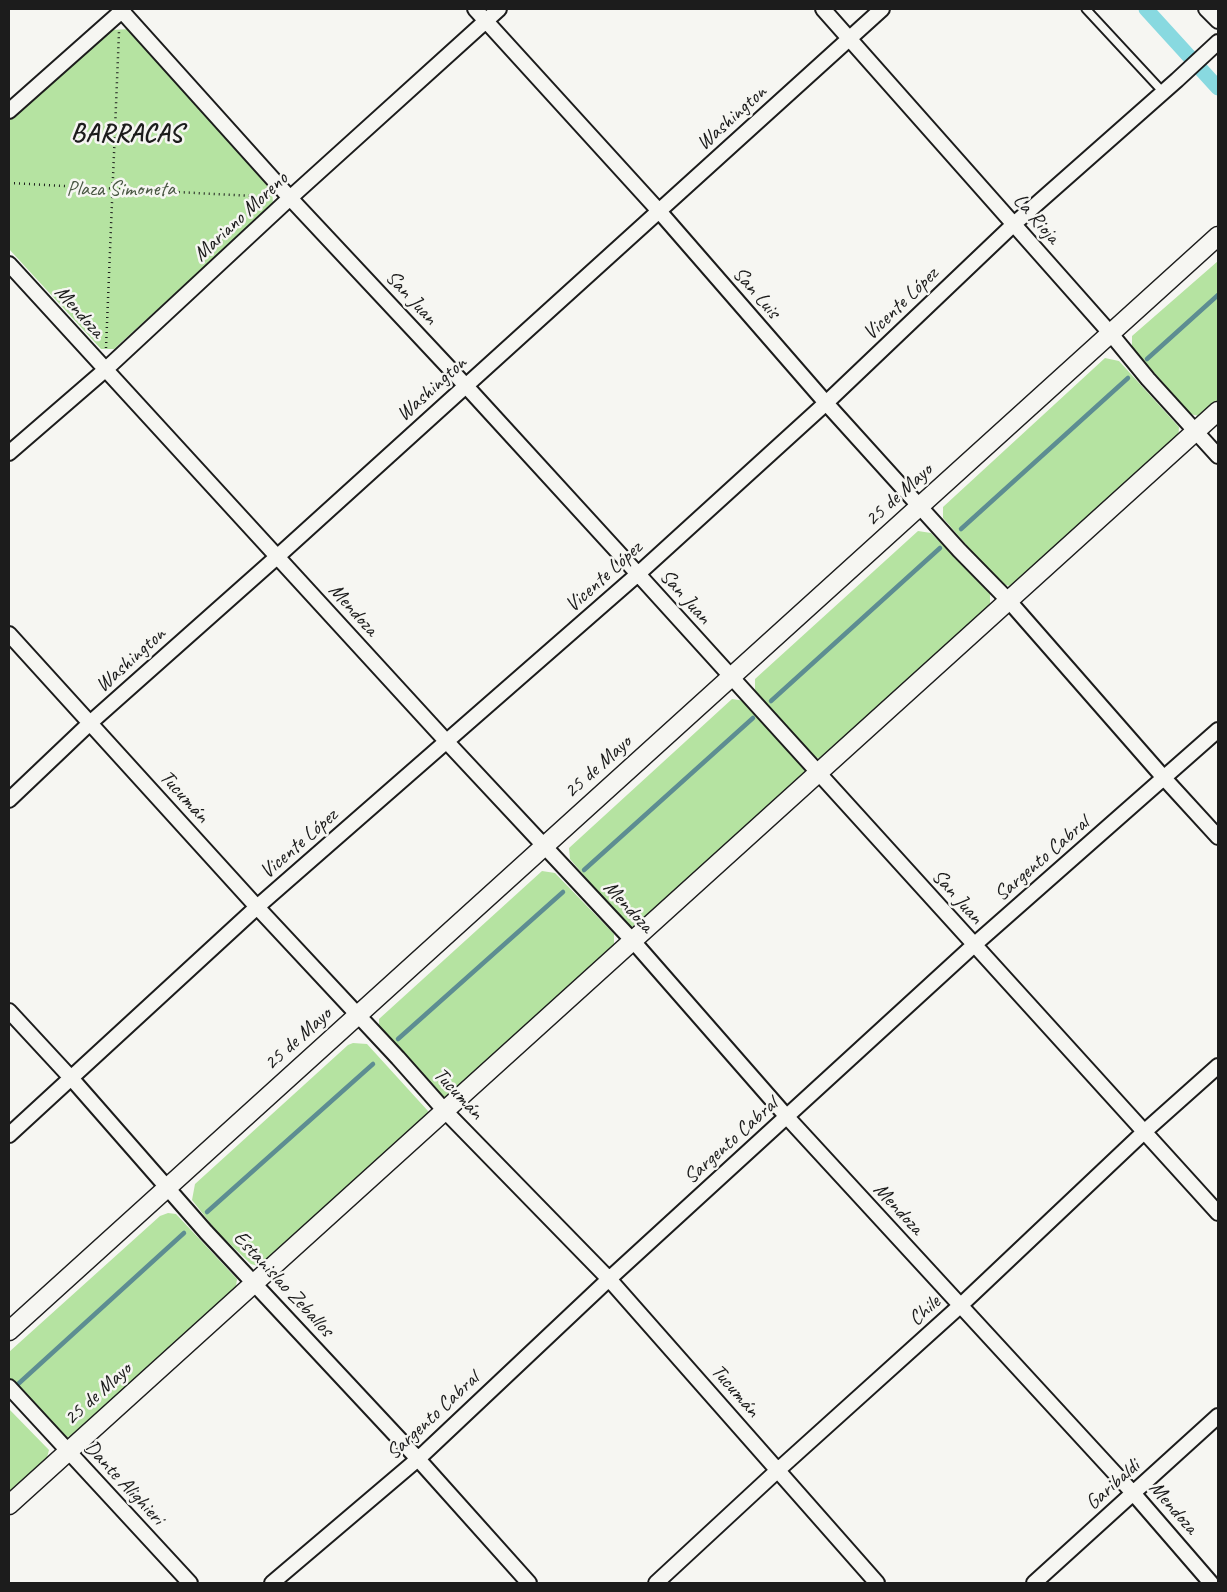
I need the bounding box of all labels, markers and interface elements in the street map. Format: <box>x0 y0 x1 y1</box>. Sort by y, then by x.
street label: Washington <box>692 80 772 156</box>
district label: BARRACAS <box>70 118 184 150</box>
street label: Mariano Moreno <box>188 167 294 267</box>
park label: Plaza Simoneta <box>67 176 175 202</box>
street label: La Rioja <box>1007 189 1065 249</box>
street label: San Luis <box>727 262 785 324</box>
street label: Vicente López <box>858 262 944 346</box>
street label: San Juan <box>379 266 443 330</box>
street label: Mendoza <box>49 280 109 344</box>
street label: Washington <box>392 351 472 427</box>
street label: 25 de Mayo <box>860 458 938 532</box>
street label: Vicente López <box>560 536 648 618</box>
street label: San Juan <box>654 564 716 630</box>
street label: Mendoza <box>323 578 383 642</box>
street label: Washington <box>91 622 171 698</box>
street label: 25 de Mayo <box>559 730 637 804</box>
street label: Tucumán <box>154 765 214 829</box>
street label: Vicente López <box>255 803 343 885</box>
street label: Sargento Cabral <box>989 811 1095 907</box>
street label: San Juan <box>926 864 988 930</box>
street label: Mendoza <box>598 876 658 938</box>
street label: 25 de Mayo <box>259 1002 337 1076</box>
street label: Tucumán <box>428 1063 488 1125</box>
street label: Sargento Cabral <box>679 1092 783 1190</box>
street label: Mendoza <box>868 1178 928 1240</box>
street label: Estanislao Zeballos <box>227 1226 339 1342</box>
street label: Chile <box>904 1290 946 1332</box>
street label: 25 de Mayo <box>59 1357 137 1431</box>
street label: Tucumán <box>705 1359 765 1423</box>
street label: Sargento Cabral <box>381 1367 485 1465</box>
street label: Dante Alighieri <box>78 1435 170 1531</box>
street label: Garibaldi <box>1081 1454 1145 1516</box>
street label: Mendoza <box>1143 1476 1203 1540</box>

